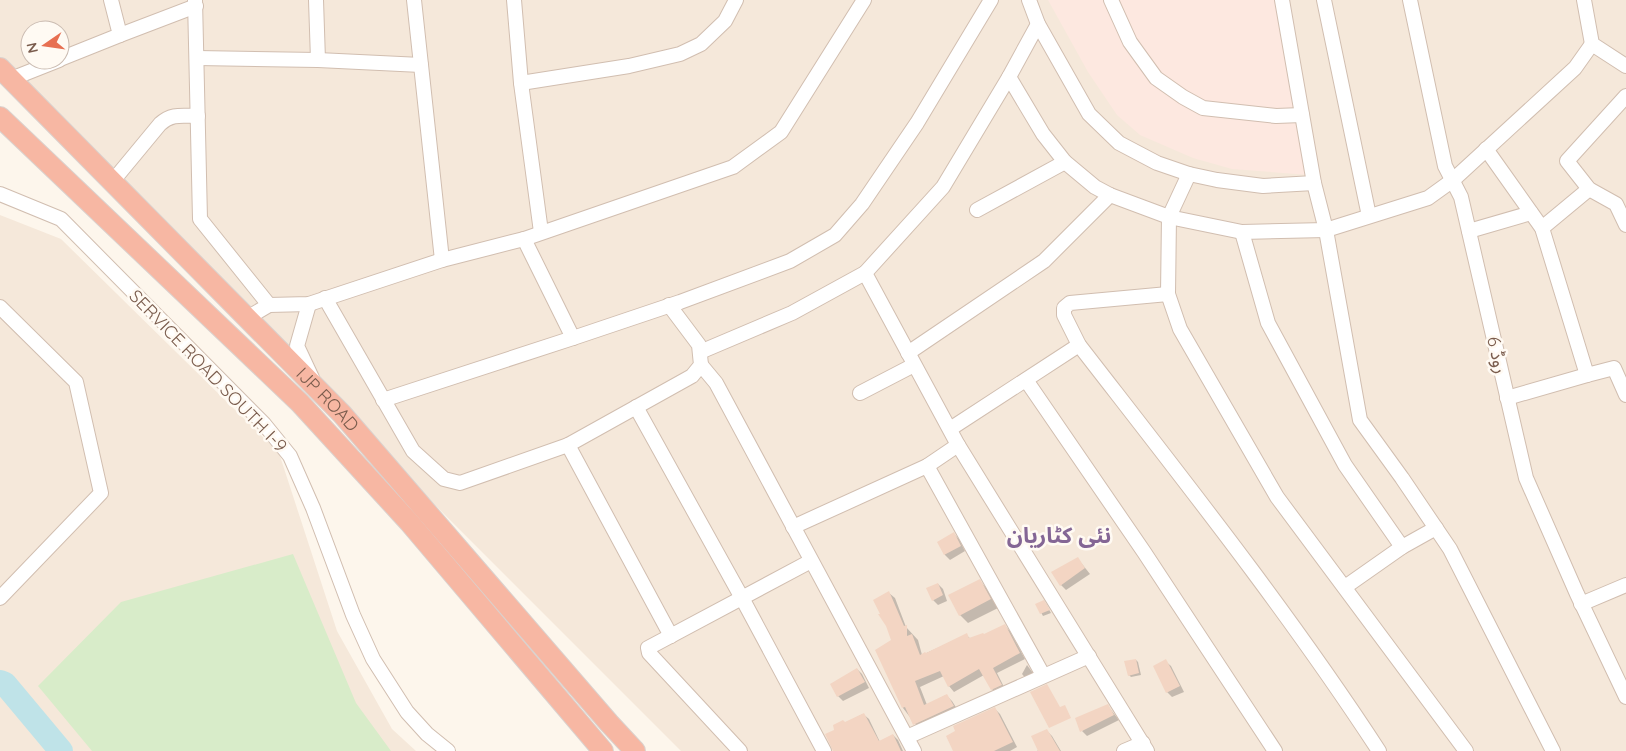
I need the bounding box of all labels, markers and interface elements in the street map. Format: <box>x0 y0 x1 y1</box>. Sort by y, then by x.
north arrow <box>20 20 70 70</box>
text: N <box>22 41 42 55</box>
street label: SERVICE ROAD SOUTH I-9 <box>124 284 292 457</box>
street label: روڈ 6 <box>1482 334 1513 376</box>
street label: IJP ROAD <box>291 362 364 436</box>
district label: نئی کٹاریان <box>1007 521 1111 549</box>

